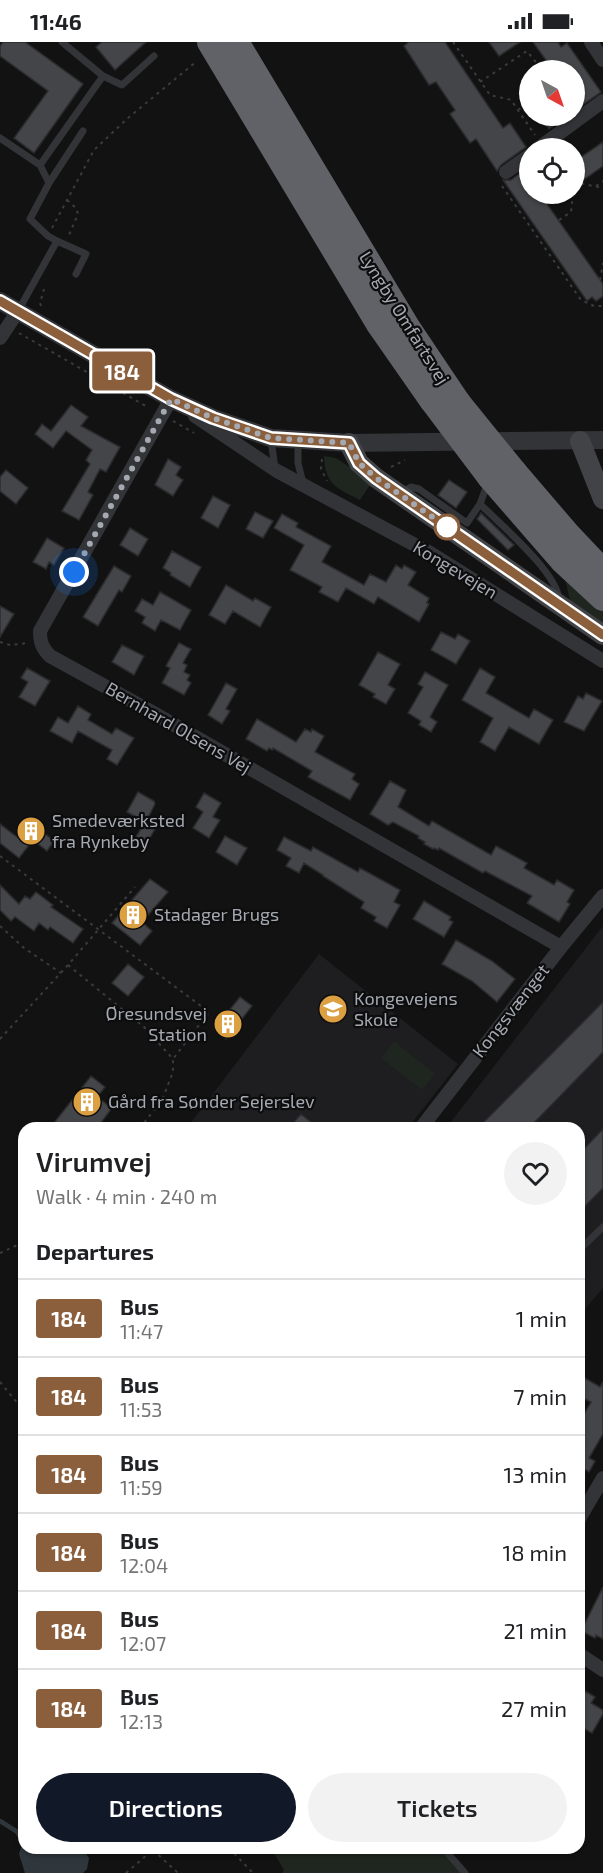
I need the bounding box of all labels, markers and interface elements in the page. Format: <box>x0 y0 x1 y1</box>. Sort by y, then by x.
text: 11:46 <box>30 8 82 34</box>
north arrow <box>519 60 585 126</box>
map controls <box>519 60 585 204</box>
button: locate <box>519 138 585 204</box>
street label: Lyngby Omfartsvej <box>355 247 455 388</box>
line badge: 184 <box>88 352 156 390</box>
text: 184 <box>104 359 140 384</box>
unlabelled marker <box>434 514 460 540</box>
street label: Kongevejen <box>409 535 502 603</box>
your location <box>59 557 89 587</box>
street label: Bernhard Olsens Vej <box>102 677 255 778</box>
place label: Smedeværksted fra Rynkeby <box>52 809 185 852</box>
building icon: Smedeværksted fra Rynkeby <box>15 815 47 847</box>
building icon: Stadager Brugs <box>117 899 149 931</box>
place label: Stadager Brugs <box>154 903 279 925</box>
street label: Kongsvænget <box>467 959 554 1061</box>
place label: Kongevejens Skole <box>354 987 458 1030</box>
school or university icon: Kongevejens Skole <box>317 993 349 1025</box>
place label: Øresundsvej Station <box>106 1002 207 1045</box>
building icon: Øresundsvej Station <box>212 1008 244 1040</box>
building icon: Gård fra Sønder Sejerslev <box>71 1086 103 1118</box>
place label: Gård fra Sønder Sejerslev <box>108 1090 315 1112</box>
button: heart <box>504 1142 567 1205</box>
text: Virumvej <box>36 1144 152 1178</box>
text: Walk · 4 min · 240 m <box>36 1184 217 1208</box>
text: Departures <box>36 1238 154 1264</box>
text: Bus <box>120 1293 159 1319</box>
text: 1 min <box>516 1305 567 1331</box>
text: 184 <box>51 1306 87 1331</box>
text: 11:47 <box>120 1319 163 1343</box>
text: Bus <box>120 1371 159 1397</box>
text: 7 min <box>513 1383 567 1409</box>
text: 184 <box>51 1384 87 1409</box>
text: 11:53 <box>120 1397 162 1421</box>
text: Bus <box>120 1449 159 1475</box>
text: 13 min <box>504 1461 567 1487</box>
text: 184 <box>51 1462 87 1487</box>
text: 11:59 <box>120 1475 163 1499</box>
text: Bus <box>120 1527 159 1553</box>
text: 18 min <box>502 1539 567 1565</box>
text: 184 <box>51 1540 87 1565</box>
text: 12:04 <box>120 1553 168 1577</box>
text: Bus <box>120 1605 159 1631</box>
text: 21 min <box>503 1617 567 1643</box>
text: 184 <box>51 1618 87 1643</box>
text: 12:07 <box>120 1631 166 1655</box>
text: Bus <box>120 1683 159 1709</box>
text: 27 min <box>501 1695 567 1721</box>
text: 184 <box>51 1696 87 1721</box>
text: 12:13 <box>120 1709 163 1733</box>
button: Directions <box>36 1773 296 1842</box>
button: Tickets <box>308 1773 567 1842</box>

